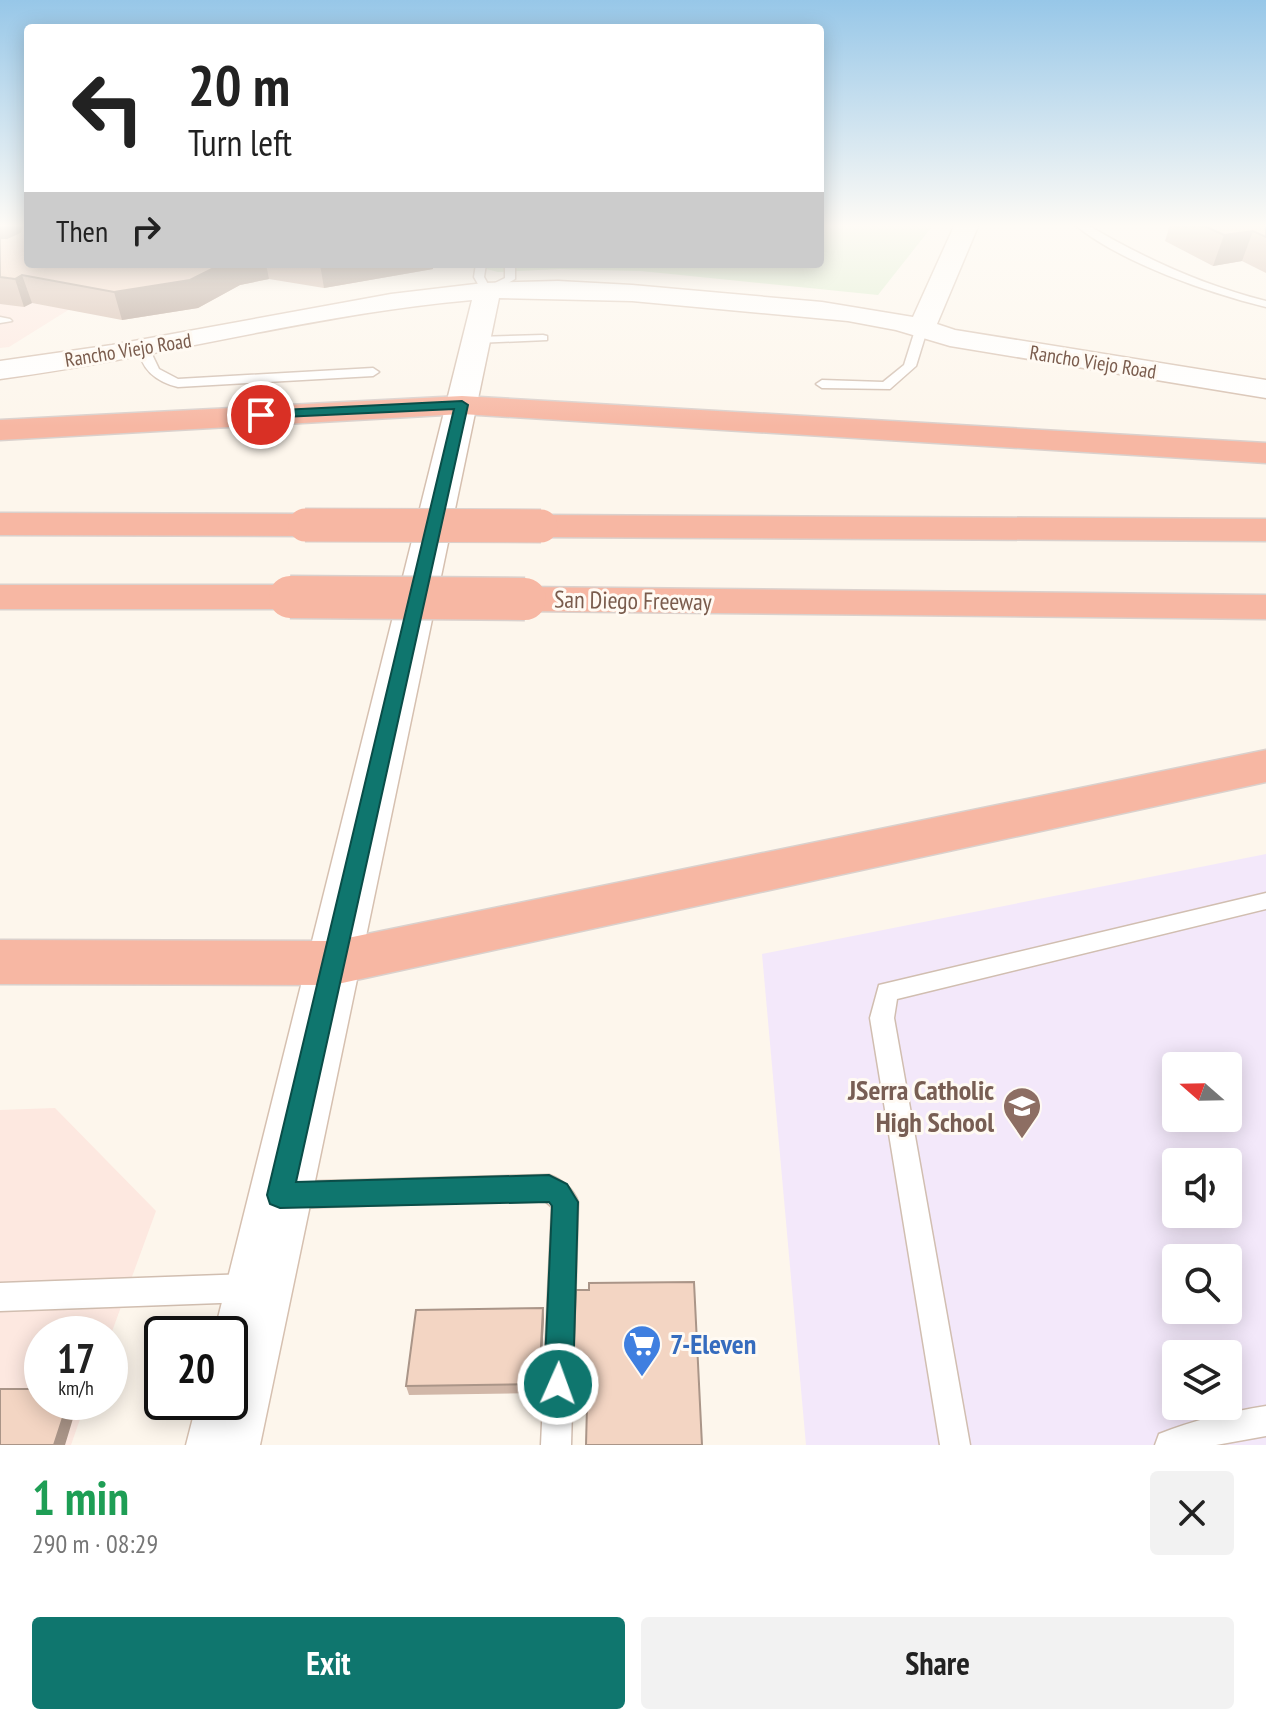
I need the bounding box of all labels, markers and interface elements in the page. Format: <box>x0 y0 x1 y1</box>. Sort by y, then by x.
text: 20 m <box>188 49 290 121</box>
icon: left <box>56 56 160 160</box>
text: Turn left <box>188 119 292 166</box>
icon: right <box>124 208 168 252</box>
text: Then <box>56 211 108 250</box>
street label: Rancho Viejo Road <box>63 327 193 373</box>
street label: Rancho Viejo Road <box>1028 339 1158 385</box>
pin <box>227 381 295 449</box>
icon: arrive <box>239 393 283 437</box>
street label: San Diego Freeway <box>554 584 712 617</box>
north arrow <box>1162 1052 1242 1132</box>
map controls <box>1162 1052 1242 1420</box>
place label: JSerra Catholic High School <box>847 1071 994 1140</box>
school or university icon: JSerra Catholic High School <box>1001 1085 1043 1140</box>
button: sound <box>1162 1148 1242 1228</box>
button: search <box>1162 1244 1242 1324</box>
speed limit sign: 20 <box>144 1316 248 1420</box>
supermarket icon: 7-Eleven <box>621 1323 663 1378</box>
place label: 7-Eleven <box>670 1325 756 1362</box>
text: 17 <box>57 1332 95 1384</box>
button: layers <box>1162 1340 1242 1420</box>
position arrow <box>516 1342 600 1426</box>
text: km/h <box>58 1375 94 1401</box>
text: 1 min <box>32 1466 129 1528</box>
button: close <box>1150 1471 1234 1555</box>
text: 290 m · 08:29 <box>32 1527 158 1560</box>
button: Exit <box>32 1617 625 1709</box>
button: Share <box>641 1617 1234 1709</box>

